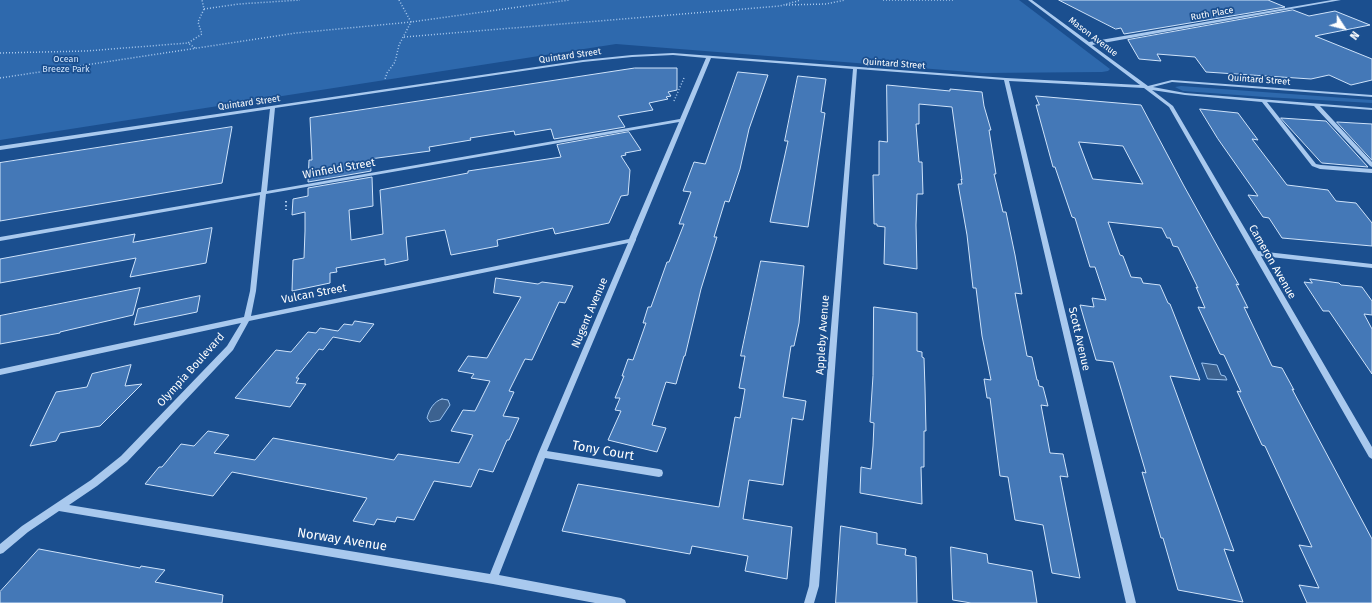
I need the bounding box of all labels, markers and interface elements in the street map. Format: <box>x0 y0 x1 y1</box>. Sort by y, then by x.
street label: Ruth Place <box>1190 5 1234 23</box>
north arrow <box>1324 8 1364 48</box>
street label: Mason Avenue <box>1066 15 1120 59</box>
text: N <box>1347 29 1362 42</box>
street label: Quintard Street <box>538 46 602 66</box>
park label: Ocean Breeze Park <box>42 54 90 75</box>
street label: Quintard Street <box>862 56 926 72</box>
street label: Quintard Street <box>1227 72 1291 88</box>
street label: Quintard Street <box>217 93 281 113</box>
street label: Winfield Street <box>302 156 376 182</box>
street label: Cameron Avenue <box>1245 222 1299 302</box>
street label: Nugent Avenue <box>569 276 611 350</box>
street label: Vulcan Street <box>280 281 348 307</box>
street label: Appleby Avenue <box>814 295 832 375</box>
street label: Scott Avenue <box>1065 306 1093 372</box>
street label: Olympia Boulevard <box>154 330 228 410</box>
street label: Tony Court <box>571 438 635 464</box>
street label: Norway Avenue <box>296 525 388 555</box>

